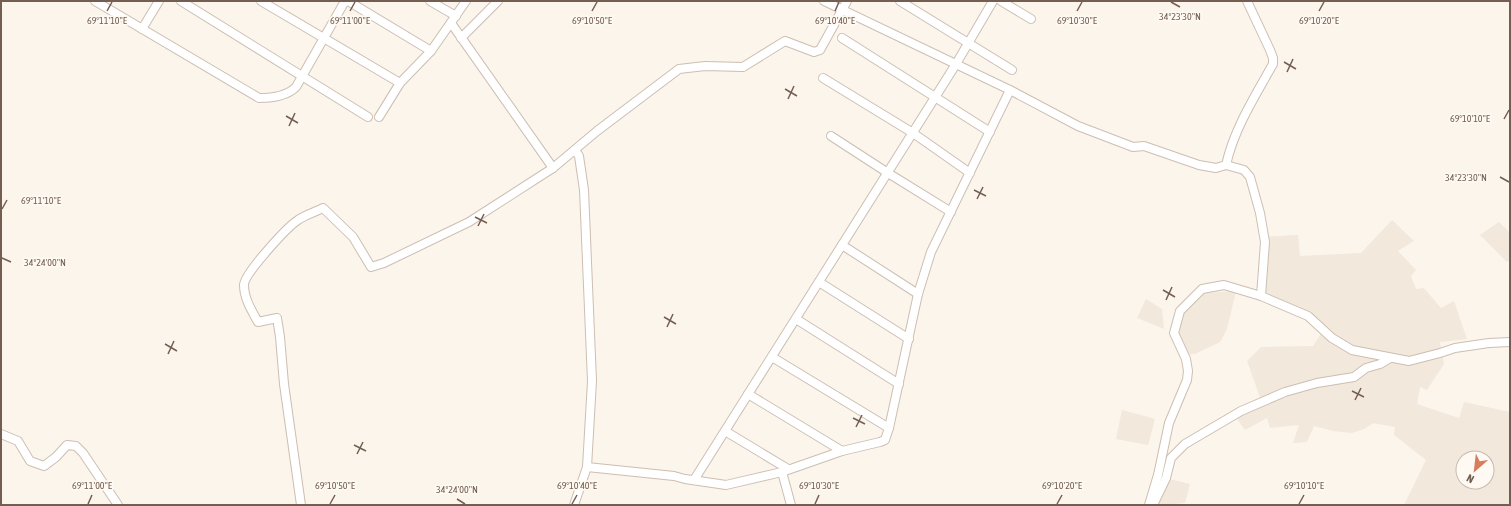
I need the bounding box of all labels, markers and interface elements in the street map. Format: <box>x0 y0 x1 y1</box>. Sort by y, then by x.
text: 34°23'30"N <box>1159 11 1201 22</box>
text: 69°11'10"E <box>87 15 128 26</box>
text: 69°11'00"E <box>330 15 371 26</box>
text: 69°10'50"E <box>572 15 613 26</box>
text: 69°10'40"E <box>815 15 856 26</box>
text: 69°10'30"E <box>1057 15 1098 26</box>
text: 69°10'20"E <box>1299 15 1340 26</box>
text: 69°10'10"E <box>1450 113 1491 124</box>
text: 34°23'30"N <box>1445 172 1487 183</box>
text: 69°11'10"E <box>21 195 62 206</box>
text: 34°24'00"N <box>24 257 66 268</box>
north arrow <box>1455 450 1495 490</box>
text: N <box>1465 472 1476 486</box>
text: 69°11'00"E <box>72 480 113 491</box>
text: 69°10'50"E <box>315 480 356 491</box>
text: 69°10'40"E <box>557 480 598 491</box>
text: 69°10'30"E <box>799 480 840 491</box>
text: 69°10'20"E <box>1042 480 1083 491</box>
text: 69°10'10"E <box>1284 480 1325 491</box>
text: 34°24'00"N <box>436 484 478 495</box>

